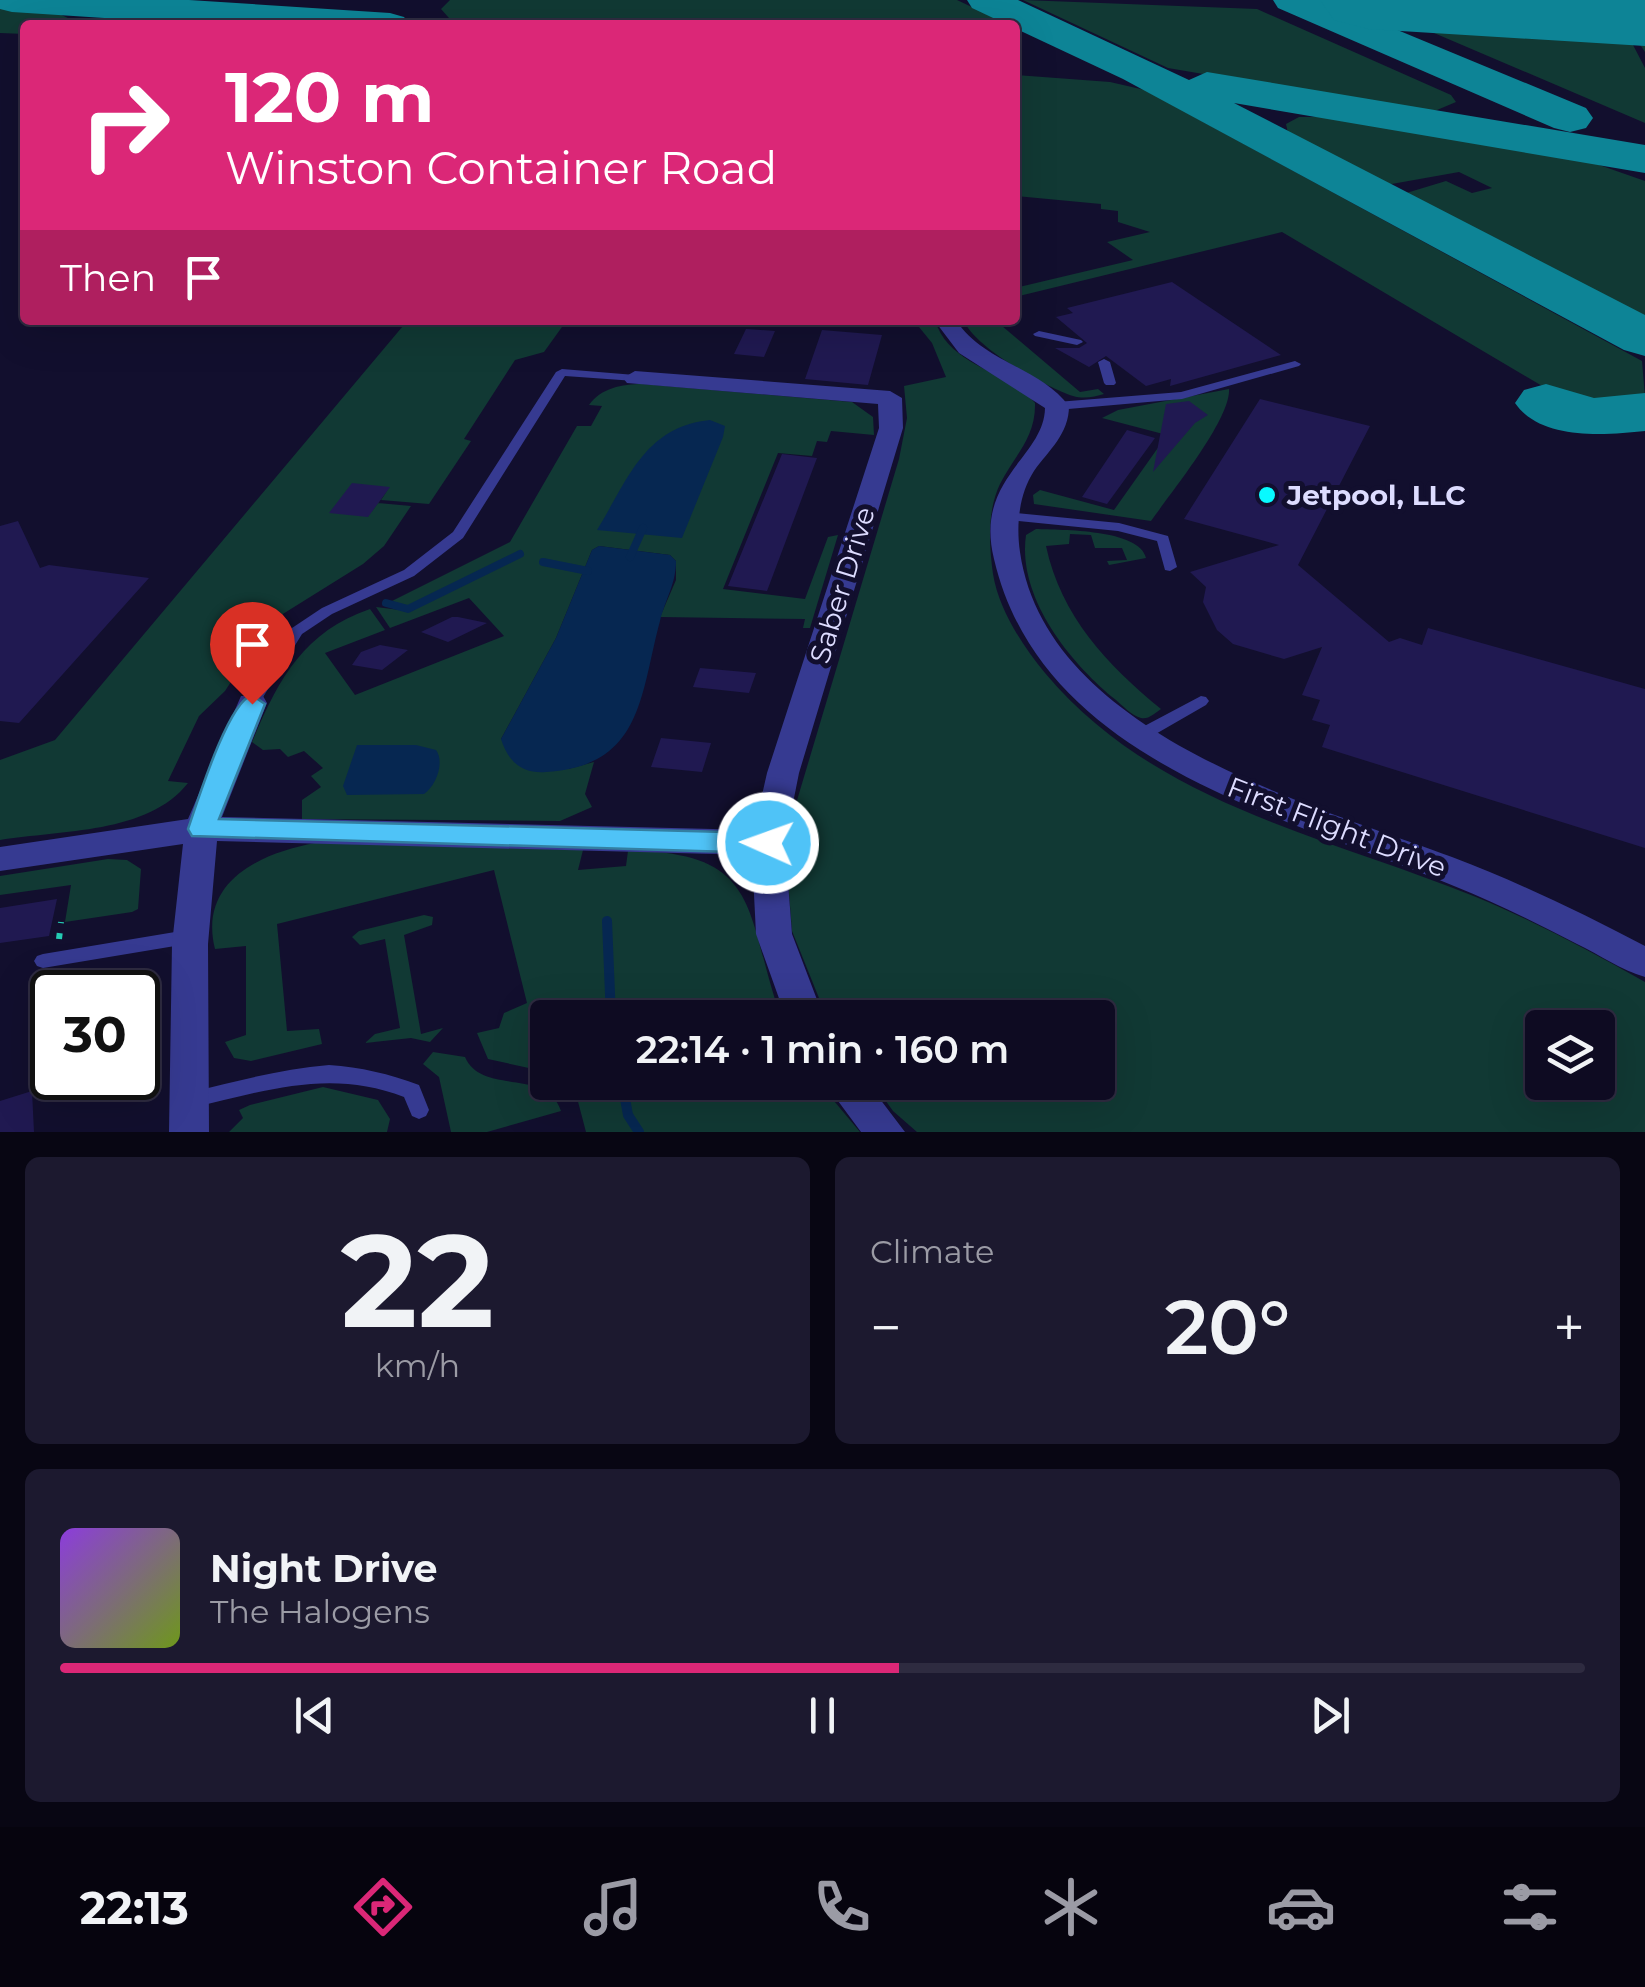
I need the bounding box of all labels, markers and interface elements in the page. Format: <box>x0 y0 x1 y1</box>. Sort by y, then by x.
text: 120 m <box>225 54 435 140</box>
icon: right <box>60 60 190 190</box>
text: Winston Container Road <box>225 140 777 195</box>
icon: arrive <box>176 250 231 305</box>
text: Then <box>60 254 156 301</box>
place label: Jetpool, LLC <box>1286 478 1465 512</box>
marker: Jetpool, LLC <box>1256 484 1278 506</box>
street label: Saber Drive <box>802 503 882 667</box>
pin <box>210 602 295 705</box>
icon: arrive <box>225 617 280 672</box>
street label: First Flight Drive <box>1223 770 1451 884</box>
position arrow <box>716 791 820 895</box>
speed limit sign: 30 <box>30 970 160 1100</box>
map controls <box>1525 1010 1615 1100</box>
button: layers <box>1525 1010 1615 1100</box>
text: 22:14 · 1 min · 160 m <box>636 1026 1009 1073</box>
text: 22 <box>341 1201 494 1360</box>
text: Climate <box>870 1232 994 1271</box>
text: 20° <box>1165 1281 1290 1373</box>
text: − <box>870 1294 902 1361</box>
text: + <box>1553 1294 1585 1361</box>
text: km/h <box>375 1346 460 1385</box>
text: Night Drive <box>210 1545 437 1592</box>
text: The Halogens <box>210 1592 430 1631</box>
icon: previous <box>287 1688 342 1743</box>
icon: pause <box>795 1688 850 1743</box>
icon: next <box>1303 1688 1358 1743</box>
icon: directions <box>348 1872 418 1942</box>
icon: music <box>578 1872 648 1942</box>
icon: phone <box>807 1872 877 1942</box>
icon: climate <box>1036 1872 1106 1942</box>
icon: car <box>1266 1872 1336 1942</box>
icon: filters <box>1495 1872 1565 1942</box>
text: 22:13 <box>80 1880 189 1935</box>

